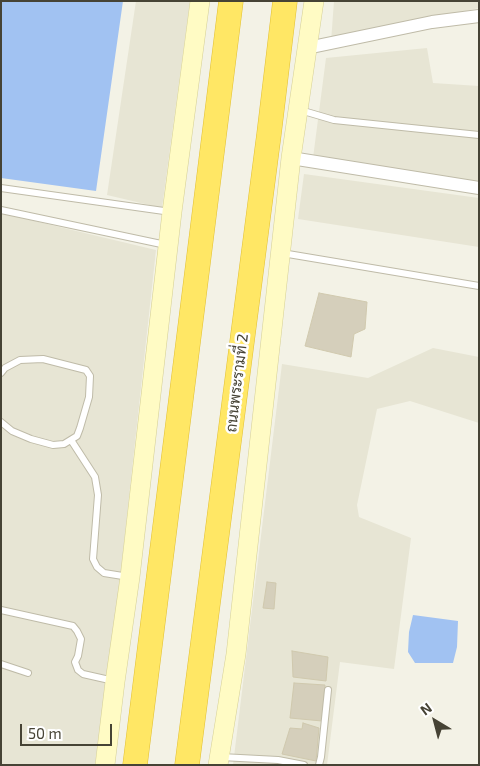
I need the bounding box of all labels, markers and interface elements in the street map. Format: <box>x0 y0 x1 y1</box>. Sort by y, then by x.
street label: ถนนพระรามที่ 2 <box>222 333 252 433</box>
north arrow <box>410 696 460 746</box>
text: N <box>417 699 435 718</box>
scale bar <box>22 714 115 746</box>
text: 50 m <box>28 724 62 742</box>

